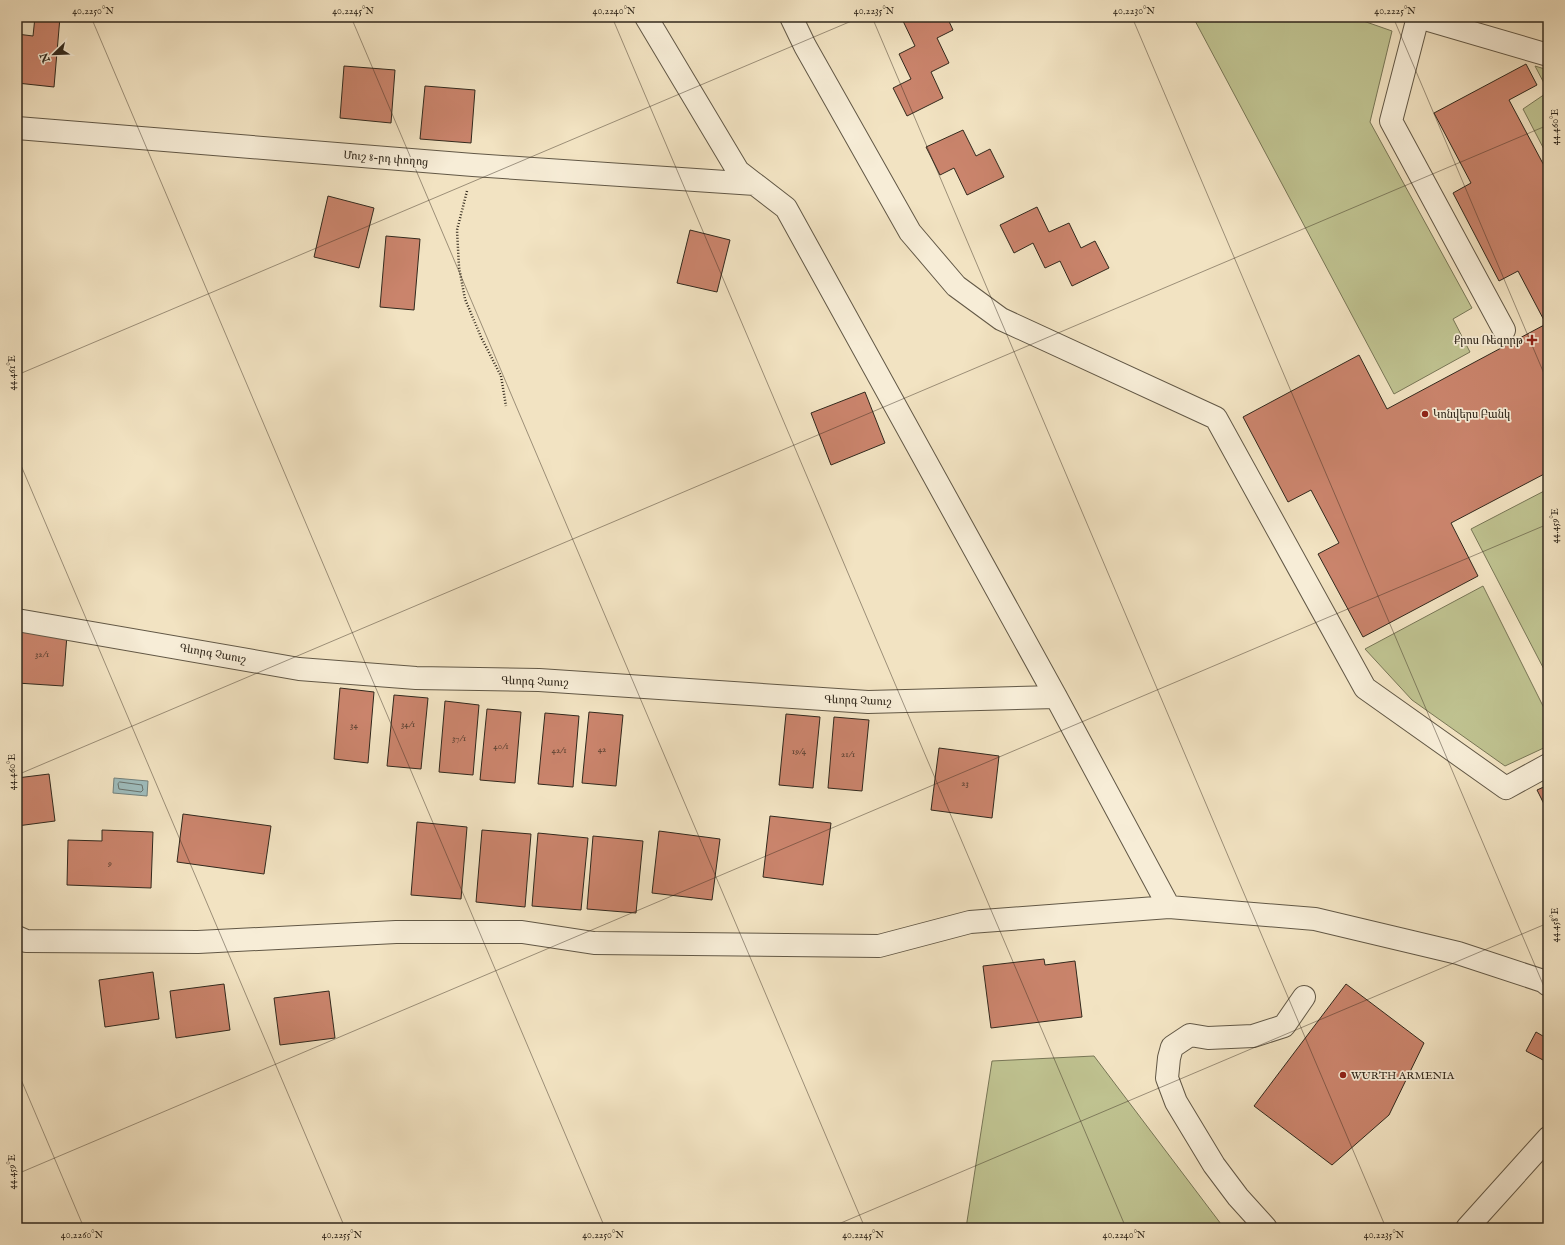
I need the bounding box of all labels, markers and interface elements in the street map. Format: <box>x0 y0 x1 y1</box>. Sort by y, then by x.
text: 40.2250°N <box>72 5 114 18</box>
text: 40.2245°N <box>332 5 374 18</box>
text: 40.2240°N <box>593 5 636 18</box>
text: 40.2235°N <box>854 5 895 18</box>
text: 40.2230°N <box>1113 5 1155 18</box>
text: 40.2225°N <box>1374 5 1416 18</box>
north arrow <box>34 34 74 74</box>
text: N <box>37 50 54 66</box>
text: 44.460°E <box>1549 109 1562 145</box>
street label: Մուշ 8-րդ փողոց <box>343 148 429 170</box>
place label: Քրոս Ռեզորթ <box>1454 334 1523 348</box>
marker: Քրոս Ռեզորթ <box>1526 334 1538 346</box>
text: 44.461°E <box>6 355 19 391</box>
place label: Կոնվերս Բանկ <box>1433 408 1510 422</box>
marker: Կոնվերս Բանկ <box>1420 409 1430 419</box>
text: 44.459°E <box>1549 508 1562 544</box>
street label: Գևորգ Չաուշ <box>178 641 247 667</box>
house number: 32/1 <box>35 649 49 660</box>
street label: Գևորգ Չաուշ <box>501 674 569 690</box>
street label: Գևորգ Չաուշ <box>824 693 892 709</box>
house number: 34/1 <box>401 719 415 730</box>
house number: 34 <box>350 720 358 731</box>
house number: 37/1 <box>452 733 466 744</box>
house number: 40/1 <box>493 741 509 752</box>
house number: 42 <box>598 744 606 755</box>
house number: 42/1 <box>551 745 567 756</box>
house number: 19/4 <box>792 746 807 757</box>
house number: 21/1 <box>841 749 855 760</box>
text: 44.460°E <box>6 754 19 790</box>
house number: 23 <box>961 778 969 789</box>
house number: 9 <box>107 858 112 869</box>
text: 44.458°E <box>1549 908 1562 942</box>
place label: WURTH ARMENIA <box>1351 1069 1455 1083</box>
marker: WURTH ARMENIA <box>1338 1070 1348 1080</box>
text: 44.459°E <box>6 1154 19 1190</box>
text: 40.2260°N <box>61 1229 103 1242</box>
text: 40.2255°N <box>322 1229 363 1242</box>
text: 40.2250°N <box>582 1229 624 1242</box>
text: 40.2245°N <box>842 1229 884 1242</box>
text: 40.2240°N <box>1103 1229 1146 1242</box>
text: 40.2235°N <box>1364 1229 1405 1242</box>

